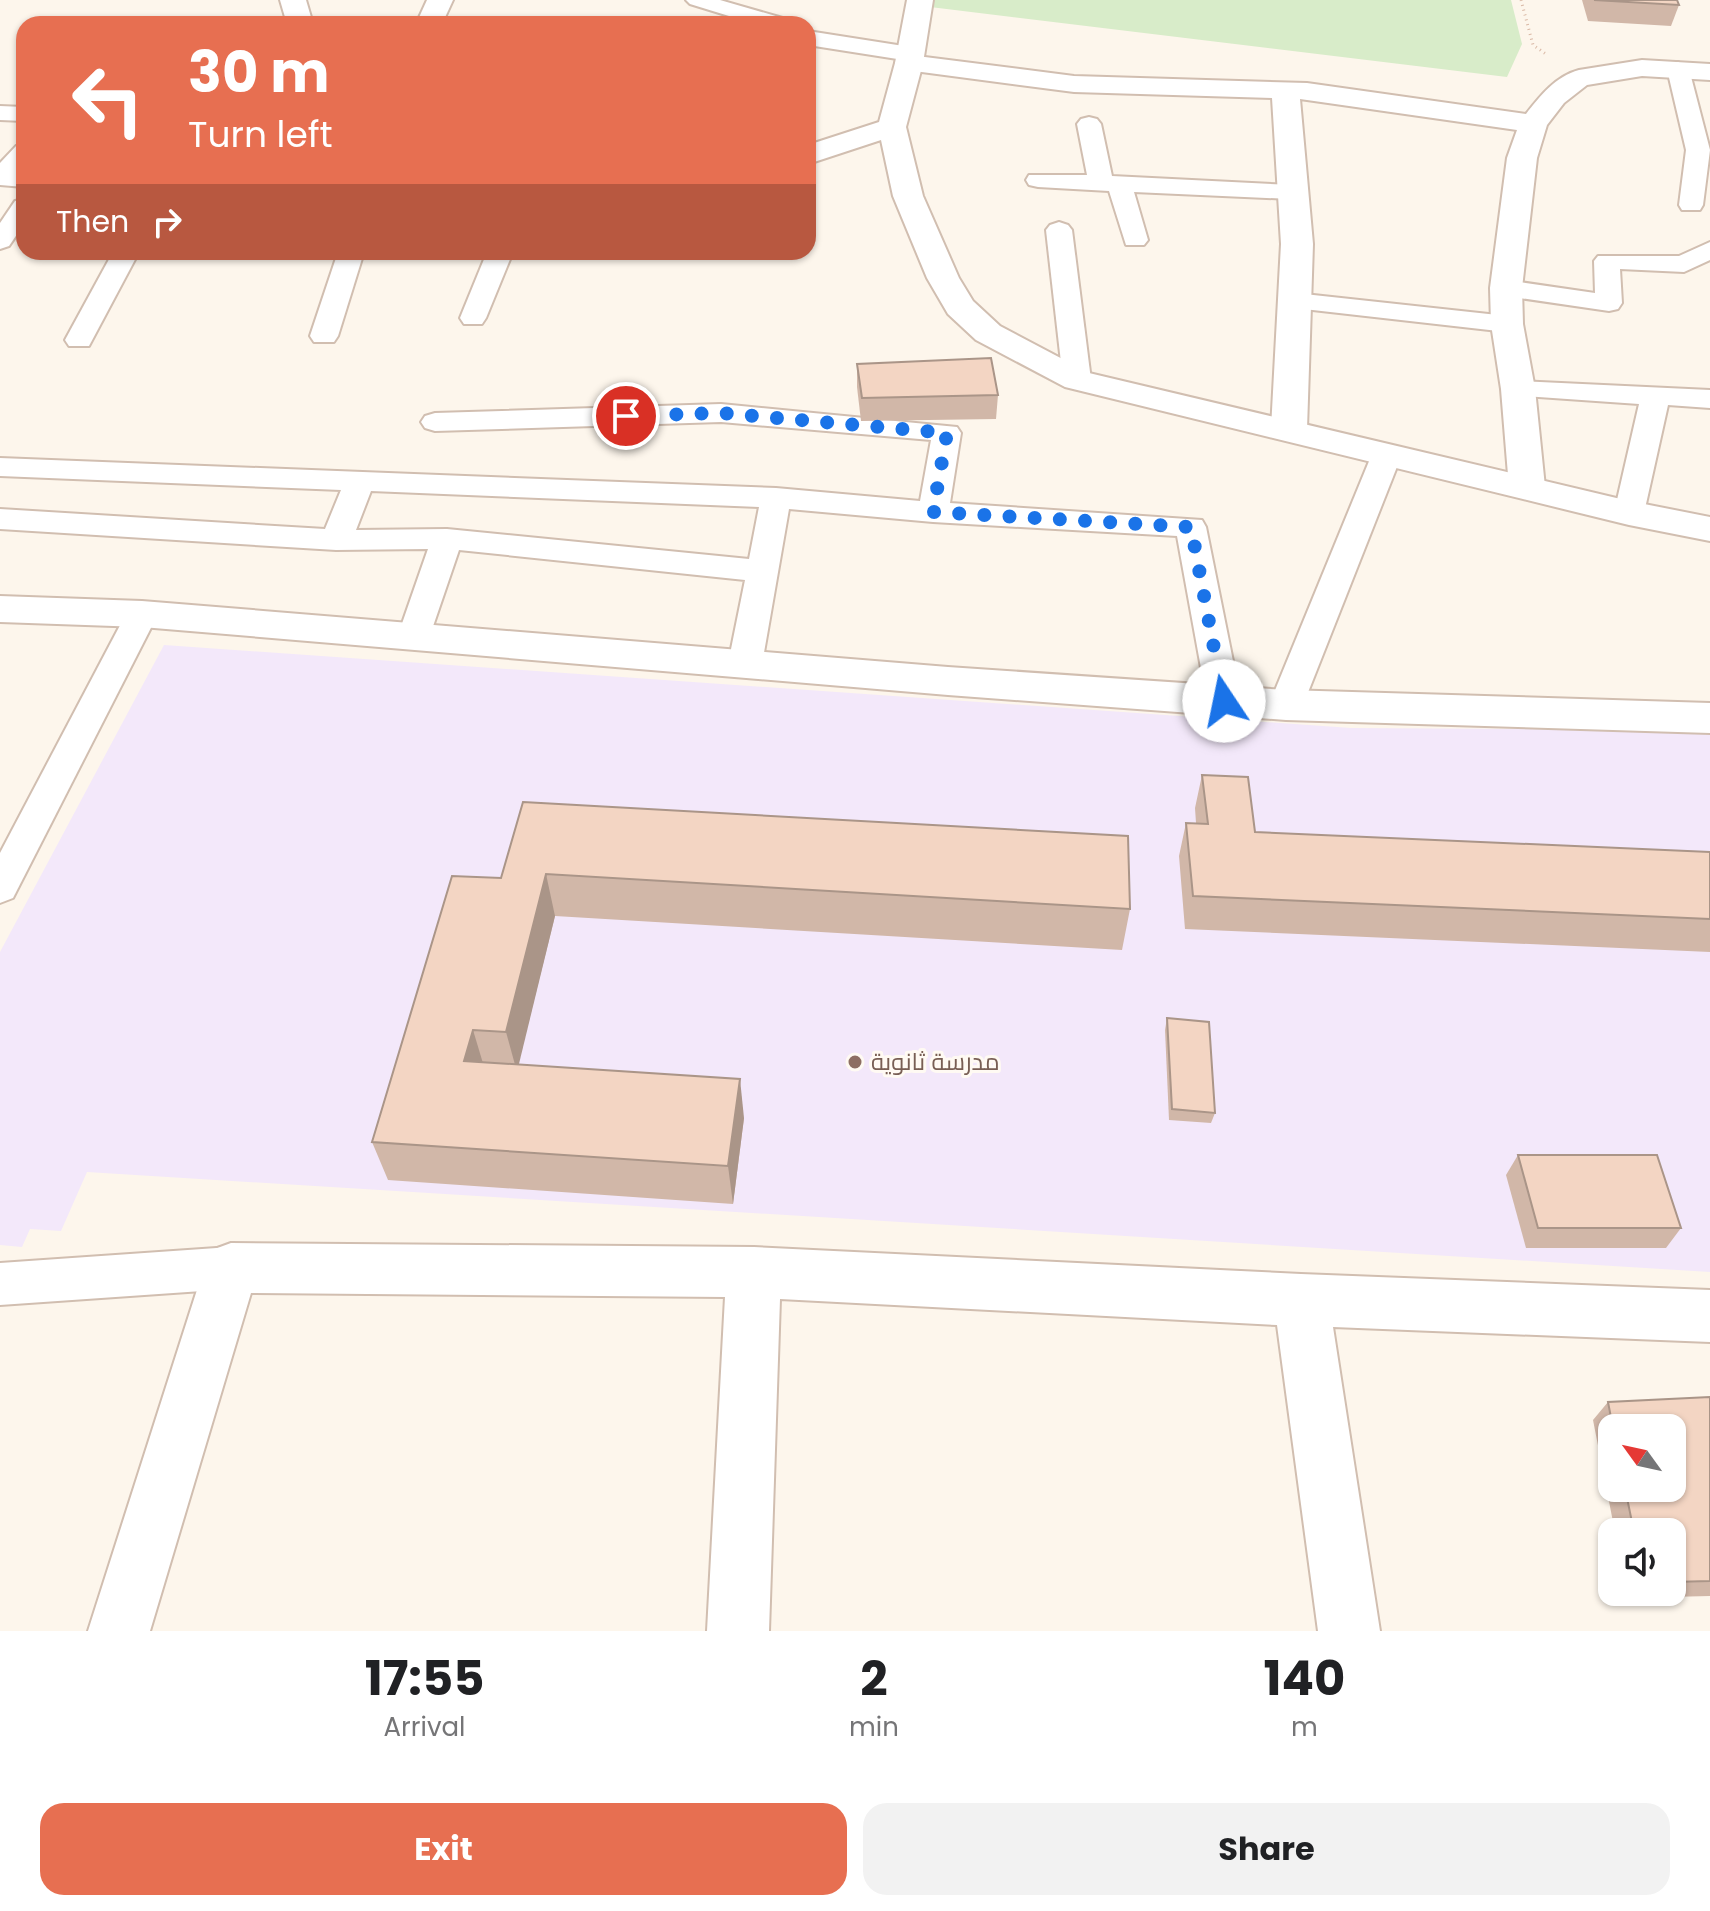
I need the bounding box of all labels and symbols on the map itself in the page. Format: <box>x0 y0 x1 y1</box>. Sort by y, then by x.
pin <box>592 382 660 450</box>
position arrow <box>1182 659 1266 743</box>
place label: مدرسة ثانوية <box>871 1045 1000 1078</box>
marker: مدرسة ثانوية <box>846 1053 864 1071</box>
north arrow <box>1598 1414 1686 1502</box>

